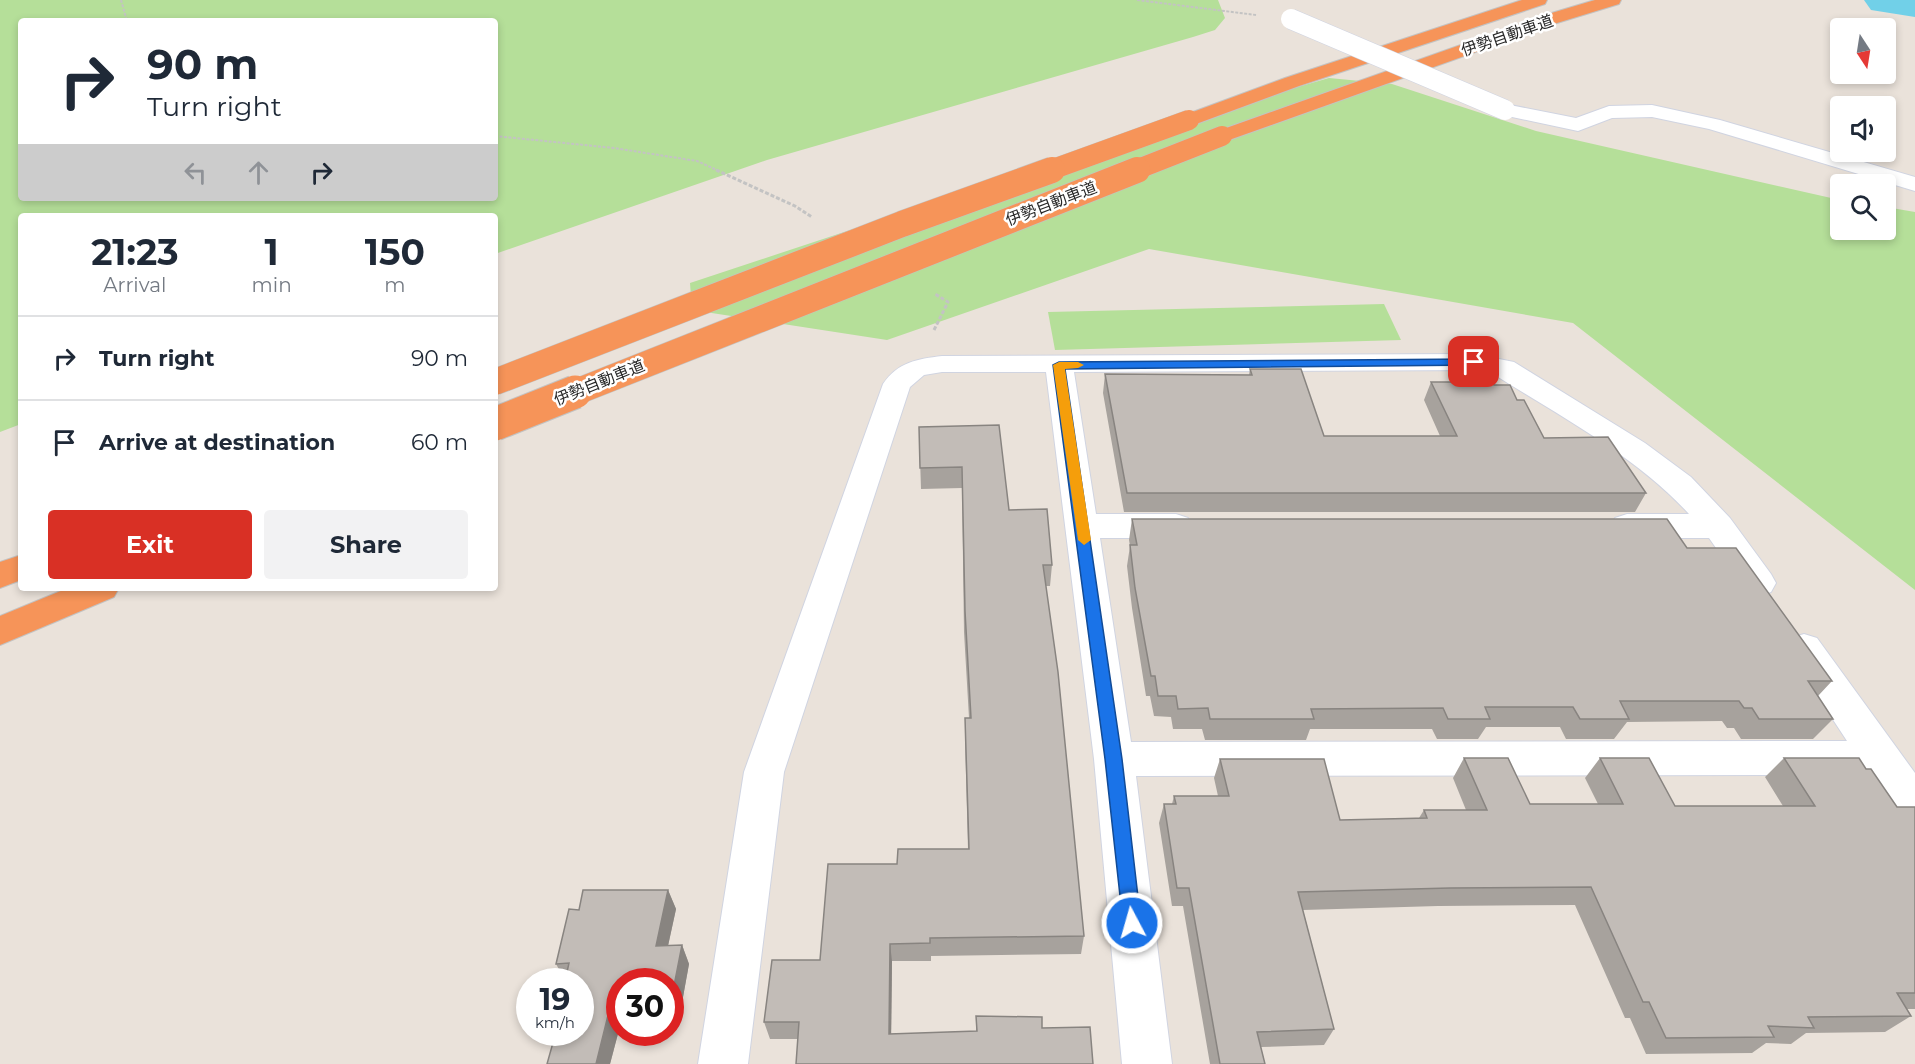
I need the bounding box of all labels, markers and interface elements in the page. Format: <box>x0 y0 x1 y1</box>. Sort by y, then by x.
street label: 伊勢自動車道 <box>1459 11 1556 60</box>
north arrow <box>1830 18 1896 84</box>
map controls <box>1830 18 1896 240</box>
text: 90 m <box>147 38 258 90</box>
icon: right <box>48 42 126 120</box>
text: Turn right <box>147 90 282 123</box>
button: sound <box>1830 96 1896 162</box>
icon: left <box>179 156 212 189</box>
icon: ahead <box>242 156 275 189</box>
icon: right <box>305 156 338 189</box>
button: search <box>1830 174 1896 240</box>
street label: 伊勢自動車道 <box>1003 177 1099 230</box>
text: 21:23 <box>91 230 178 274</box>
text: 1 <box>265 230 279 274</box>
text: 150 <box>365 230 425 274</box>
text: Arrival <box>103 273 166 297</box>
text: min <box>252 273 292 297</box>
text: m <box>384 273 405 297</box>
pin <box>1448 336 1499 387</box>
icon: right <box>48 342 81 375</box>
text: Turn right <box>99 345 214 372</box>
text: 90 m <box>411 345 468 372</box>
icon: arrive <box>1457 345 1490 378</box>
street label: 伊勢自動車道 <box>551 356 647 409</box>
icon: arrive <box>48 426 81 459</box>
text: Arrive at destination <box>99 429 335 456</box>
text: 60 m <box>411 429 468 456</box>
button: Exit <box>48 510 252 579</box>
button: Share <box>264 510 468 579</box>
position arrow <box>1100 891 1164 955</box>
speed limit sign: 30 <box>606 968 684 1046</box>
text: 19 <box>540 981 570 1018</box>
text: km/h <box>535 1013 575 1032</box>

